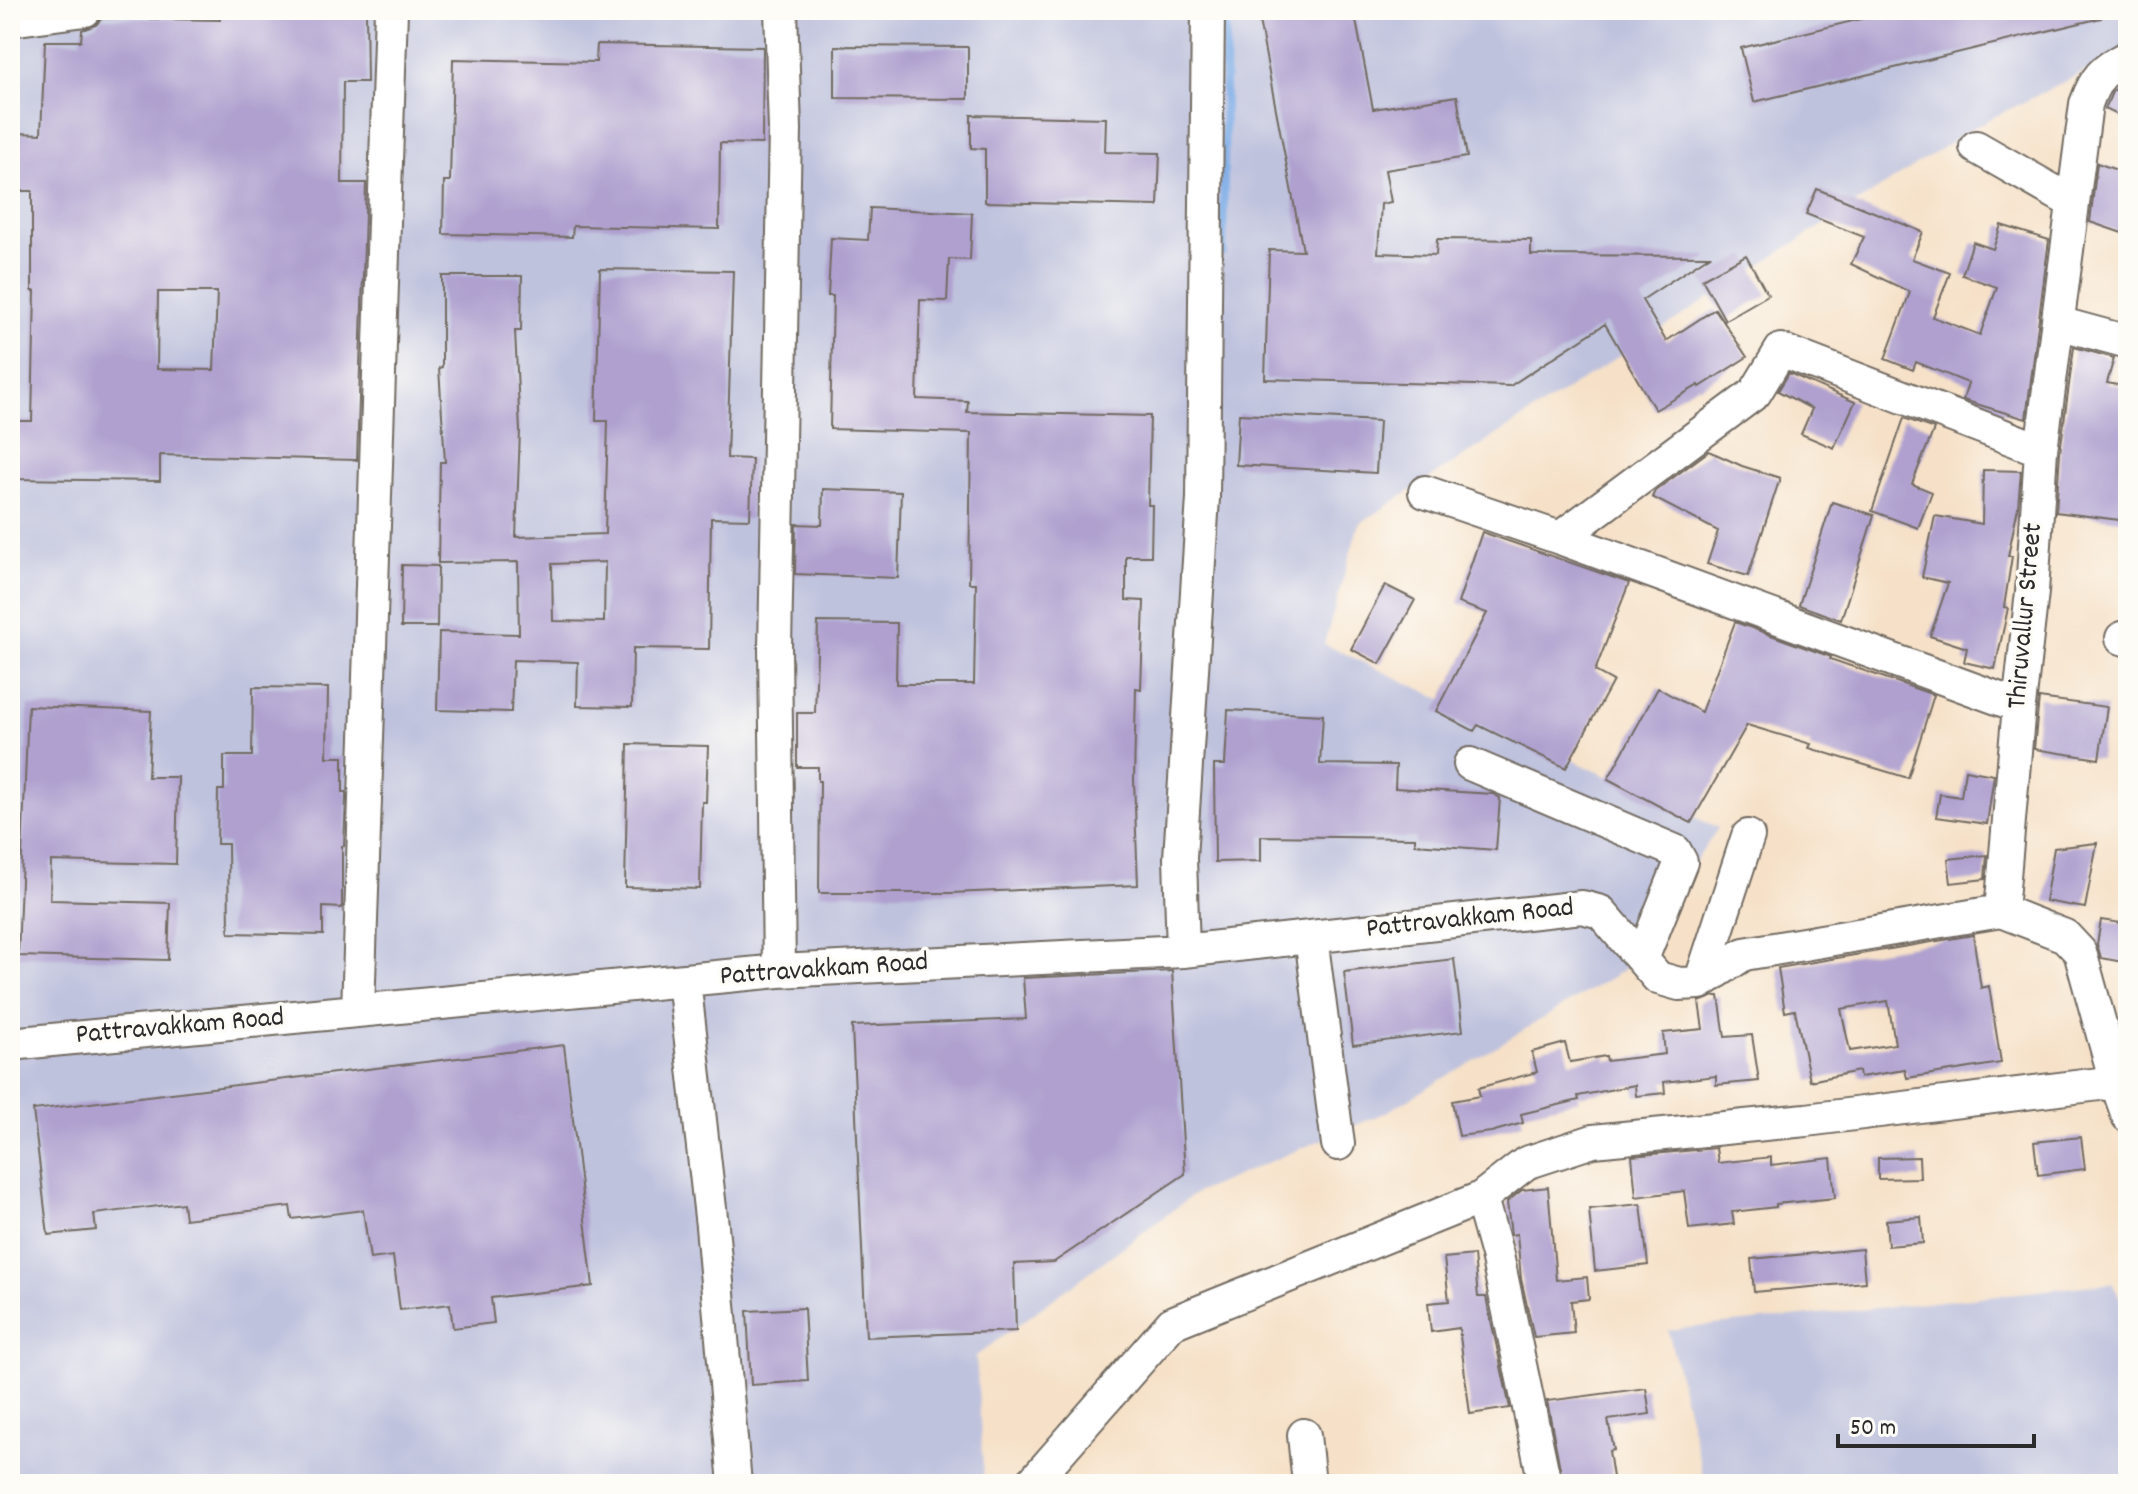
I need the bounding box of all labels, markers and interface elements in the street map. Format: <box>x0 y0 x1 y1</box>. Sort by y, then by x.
street label: Thiruvallur Street <box>1999 521 2055 711</box>
street label: Pattravakkam Road <box>1364 889 1576 951</box>
street label: Pattravakkam Road <box>718 944 930 998</box>
street label: Pattravakkam Road <box>74 999 286 1057</box>
scale bar <box>1838 1398 2034 1448</box>
text: 50 m <box>1850 1412 1896 1446</box>

